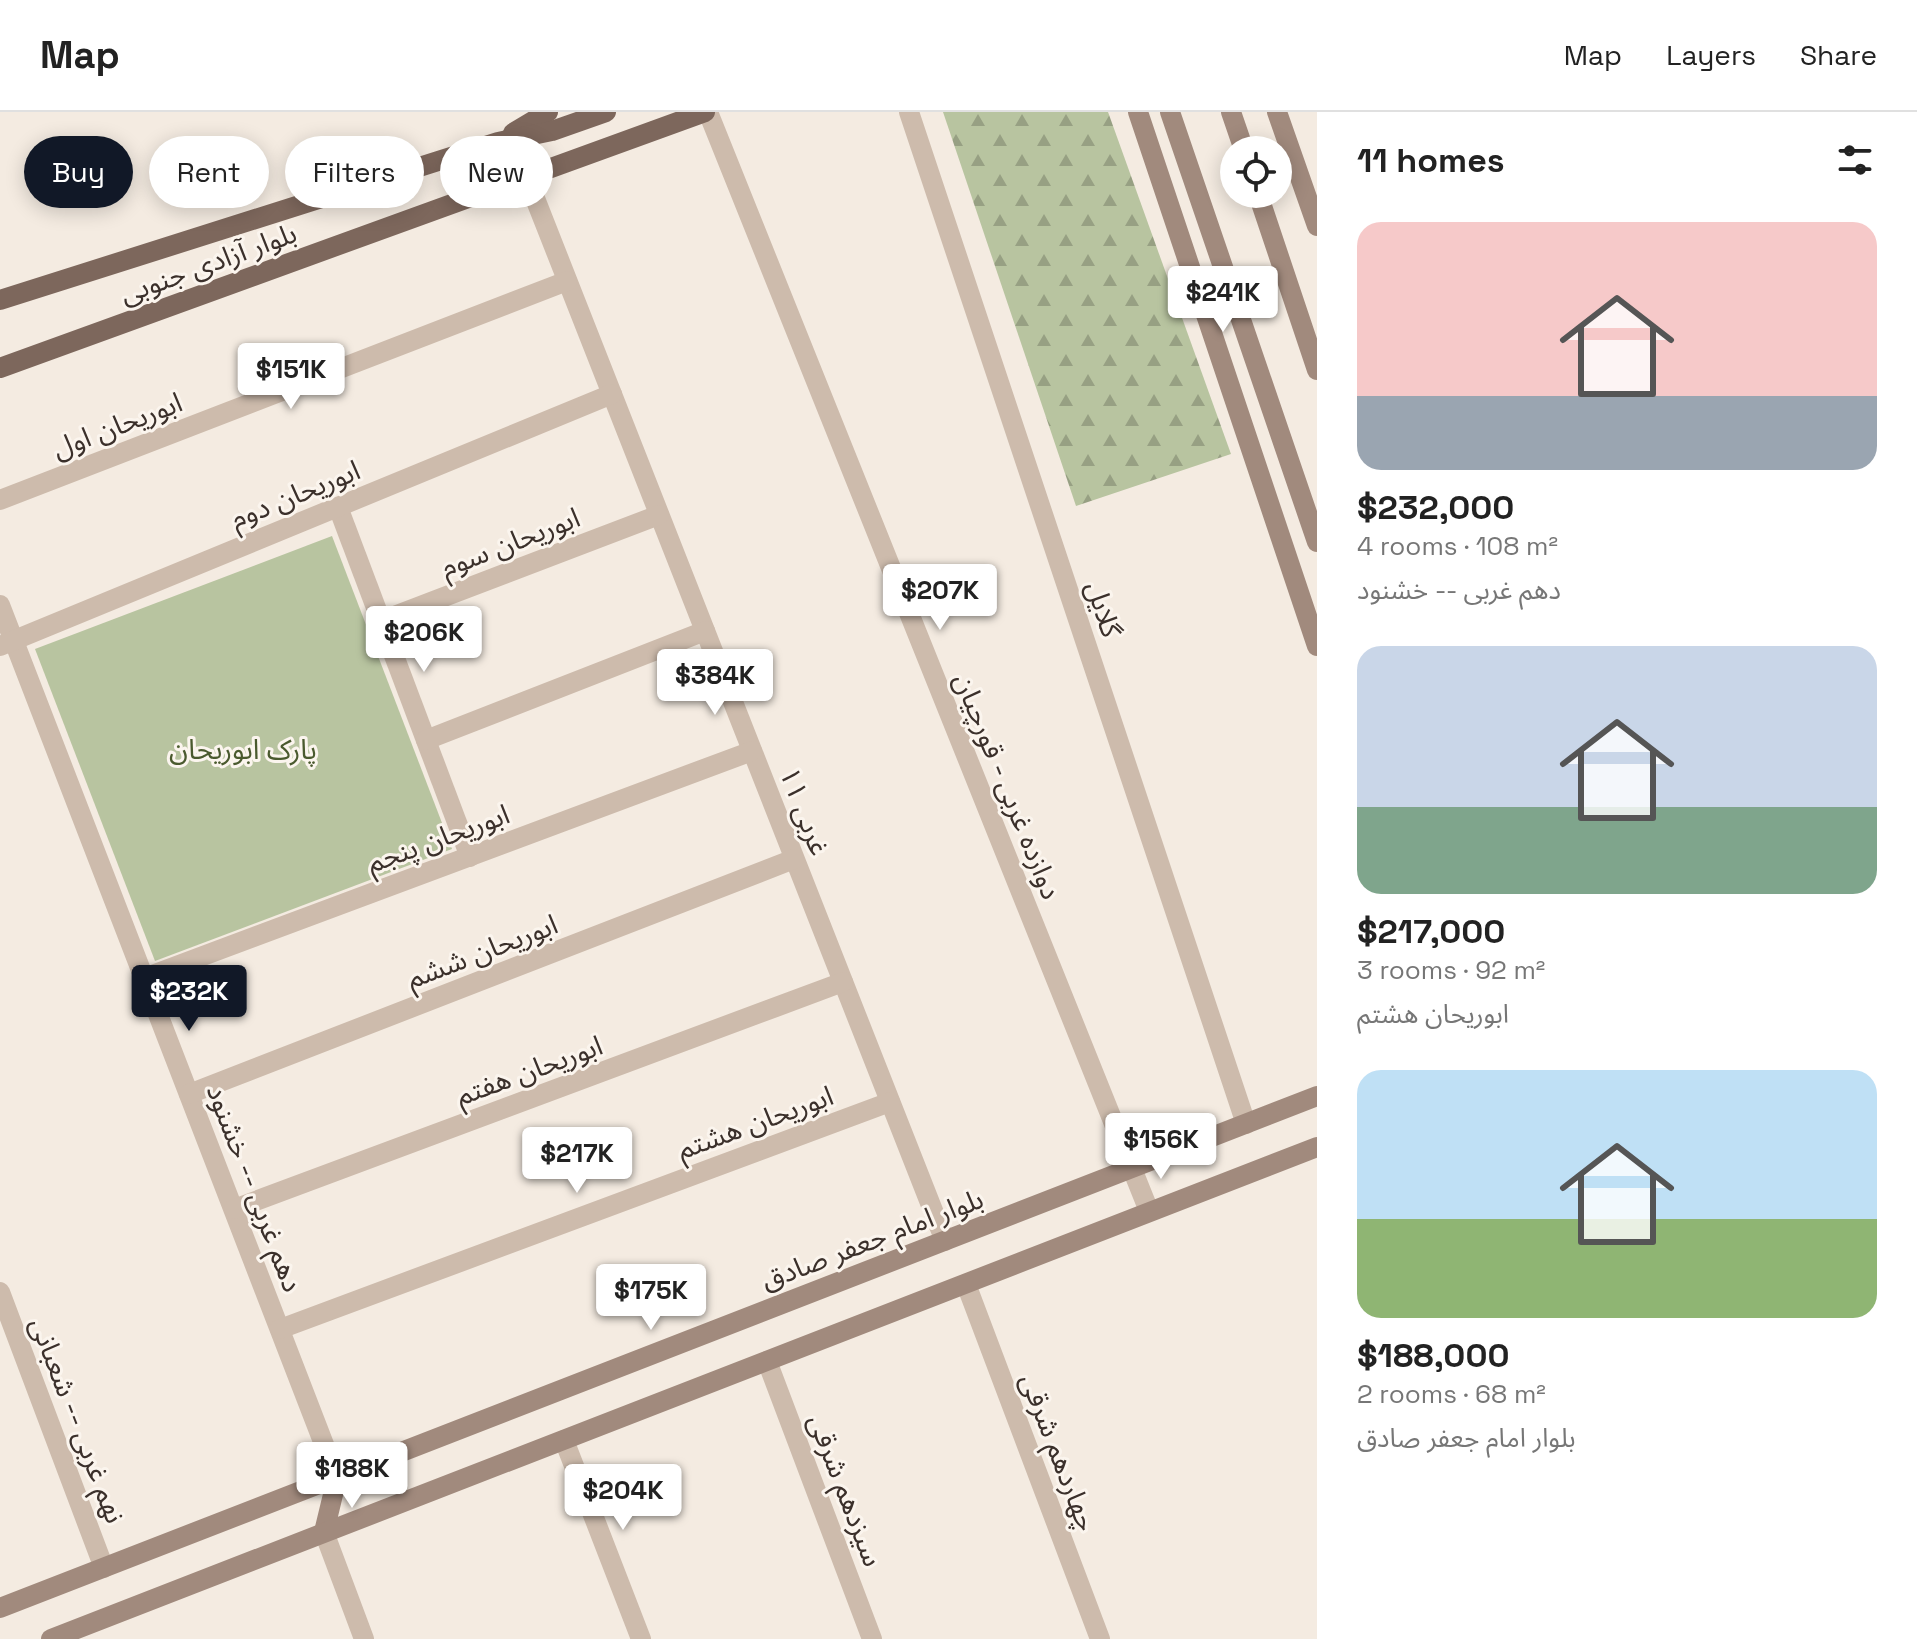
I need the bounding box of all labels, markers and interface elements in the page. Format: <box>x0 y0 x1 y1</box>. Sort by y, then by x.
text: Map <box>40 31 120 79</box>
text: Map <box>1564 37 1622 73</box>
text: Layers <box>1666 37 1756 73</box>
text: Share <box>1800 37 1877 73</box>
chip: Buy <box>24 136 133 208</box>
chip: Rent <box>149 136 269 208</box>
chip: Filters <box>285 136 424 208</box>
chip: New <box>440 136 553 208</box>
map controls <box>1220 136 1292 208</box>
button: locate <box>1220 136 1292 208</box>
icon: filters <box>1833 138 1877 182</box>
text: 11 homes <box>1357 139 1505 182</box>
street label: بلوار آزادی جنوبی <box>115 214 301 312</box>
pin: $241K <box>1167 266 1279 334</box>
icon: home <box>1545 274 1689 418</box>
text: $241K <box>1186 275 1260 309</box>
pin: $151K <box>235 343 347 411</box>
text: $151K <box>256 352 326 386</box>
street label: ابوریحان اول <box>47 384 187 466</box>
street label: ابوریحان دوم <box>225 452 366 539</box>
text: $232,000 <box>1357 486 1514 529</box>
street label: ابوریحان سوم <box>435 499 586 588</box>
text: 4 rooms · 108 m² <box>1357 529 1558 563</box>
pin: $207K <box>884 564 996 632</box>
text: $207K <box>901 573 979 607</box>
text: دهم غربی -- خشنود <box>1357 573 1561 607</box>
street label: گلایل <box>1078 576 1130 642</box>
pin: $206K <box>368 606 480 674</box>
text: $206K <box>384 615 464 649</box>
pin: $384K <box>659 649 771 717</box>
text: $384K <box>675 658 755 692</box>
street label: دوازده غربی - قورچیان <box>946 668 1070 905</box>
icon: home <box>1545 698 1689 842</box>
park label: پارک ابوریحان <box>169 731 317 767</box>
street label: ۱۱ غربی <box>772 762 838 860</box>
street label: ابوریحان پنجم <box>362 796 516 884</box>
street label: ابوریحان ششم <box>401 906 564 1000</box>
text: $217,000 <box>1357 910 1505 953</box>
text: 3 rooms · 92 m² <box>1357 953 1545 987</box>
pin: $232K <box>133 965 245 1033</box>
text: $232K <box>150 974 228 1008</box>
text: ابوریحان هشتم <box>1357 997 1509 1031</box>
street label: ابوریحان هفتم <box>451 1027 609 1117</box>
street label: ابوریحان هشتم <box>672 1077 839 1171</box>
street label: دهم غربی -- خشنود <box>195 1079 311 1298</box>
pin: $156K <box>1105 1113 1217 1181</box>
text: $156K <box>1123 1122 1199 1156</box>
icon: home <box>1545 1122 1689 1266</box>
pin: $217K <box>521 1127 633 1195</box>
text: $217K <box>540 1136 614 1170</box>
street label: بلوار امام جعفر صادق <box>756 1180 989 1301</box>
pin: $175K <box>595 1264 707 1332</box>
text: $175K <box>614 1273 688 1307</box>
street label: نهم غربی -- شعبانی <box>18 1312 134 1530</box>
text: $188,000 <box>1357 1334 1509 1377</box>
street label: چهاردهم شرقی <box>1009 1368 1106 1537</box>
text: 2 rooms · 68 m² <box>1357 1377 1546 1411</box>
street label: سیزدهم شرقی <box>797 1409 892 1573</box>
text: بلوار امام جعفر صادق <box>1357 1421 1575 1455</box>
pin: $188K <box>296 1442 408 1510</box>
text: $188K <box>315 1451 389 1485</box>
pin: $204K <box>567 1464 679 1532</box>
text: $204K <box>583 1473 663 1507</box>

